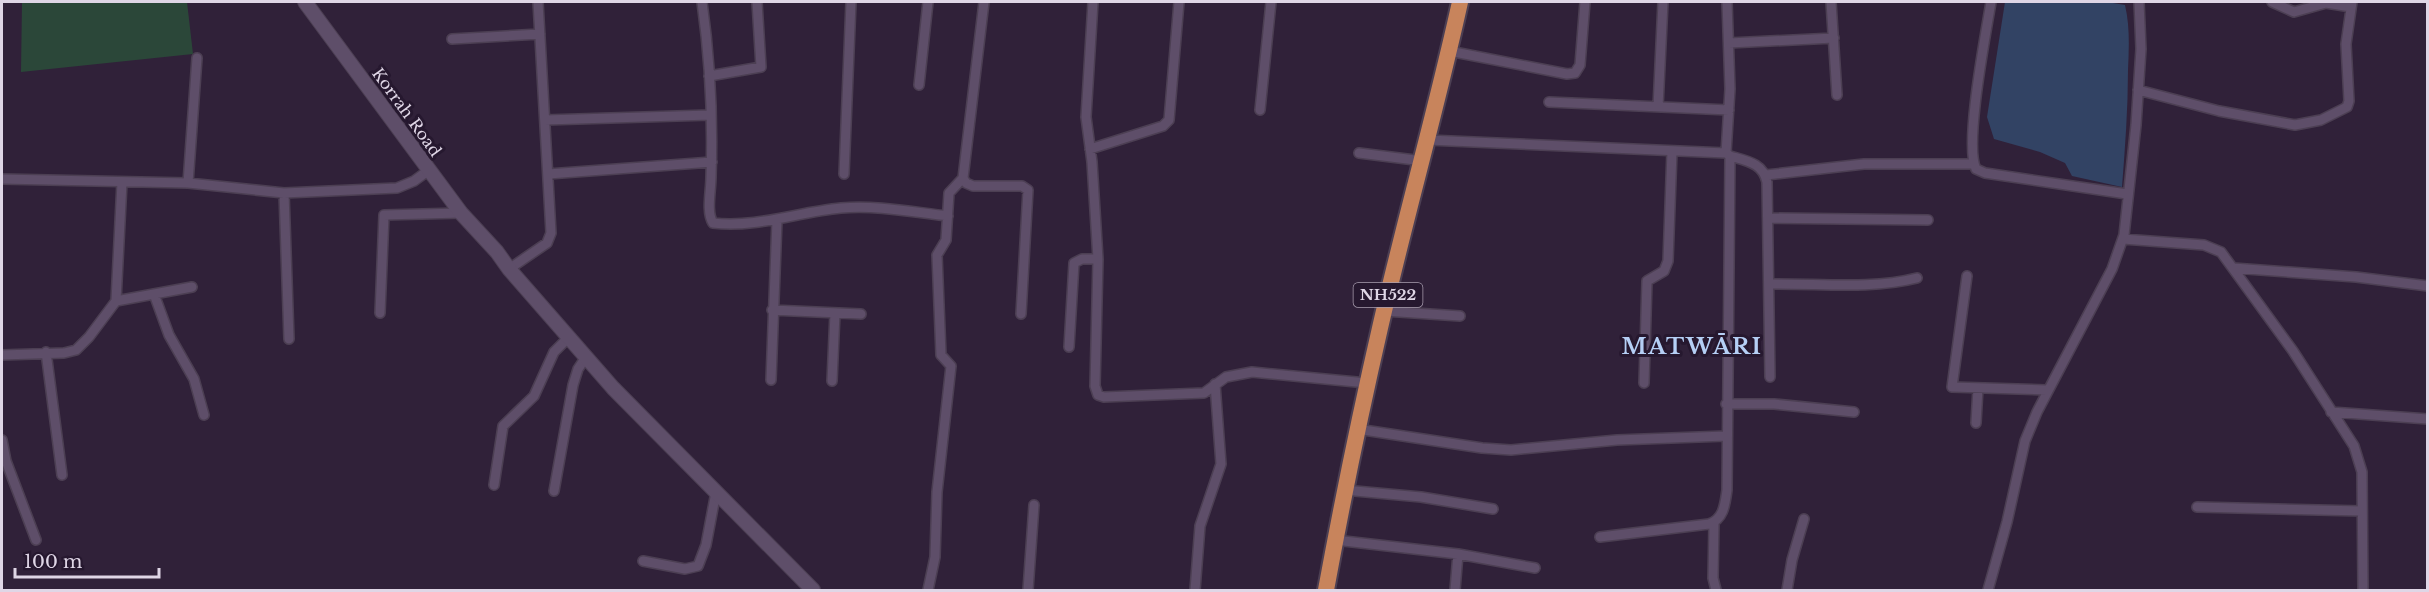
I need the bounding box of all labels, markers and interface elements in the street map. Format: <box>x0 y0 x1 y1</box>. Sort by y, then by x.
street label: Korrah Road <box>368 64 446 160</box>
road number: NH522 <box>1354 283 1422 307</box>
district label: MATWĀRI <box>1622 333 1762 360</box>
scale bar <box>15 541 159 579</box>
text: 100 m <box>24 551 82 573</box>

